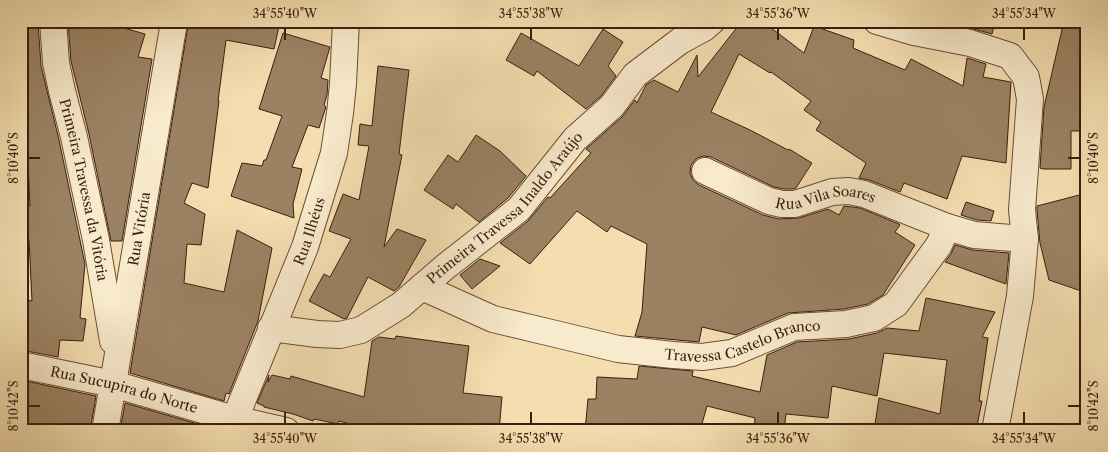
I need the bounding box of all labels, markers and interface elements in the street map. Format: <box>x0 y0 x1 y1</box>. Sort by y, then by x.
text: 34°55'40"W <box>253 6 318 21</box>
text: 34°55'38"W <box>499 6 564 21</box>
text: 34°55'36"W <box>746 6 811 21</box>
text: 34°55'34"W <box>992 6 1057 21</box>
street label: Primeira Travessa da Vitória <box>55 97 112 283</box>
street label: Primeira Travessa Inaldo Araújo <box>423 128 586 288</box>
text: 8°10'40"S <box>6 132 21 184</box>
text: 8°10'40"S <box>1086 132 1101 184</box>
street label: Rua Vila Soares <box>774 182 879 214</box>
street label: Rua Vitória <box>124 190 154 267</box>
street label: Rua Ilhéus <box>289 195 329 268</box>
street label: Travessa Castelo Branco <box>663 316 821 366</box>
street label: Rua Sucupira do Norte <box>49 362 200 417</box>
text: 8°10'42"S <box>6 380 21 432</box>
text: 8°10'42"S <box>1086 380 1101 432</box>
text: 34°55'40"W <box>253 431 318 446</box>
text: 34°55'38"W <box>499 431 564 446</box>
text: 34°55'36"W <box>746 431 811 446</box>
text: 34°55'34"W <box>992 431 1057 446</box>

